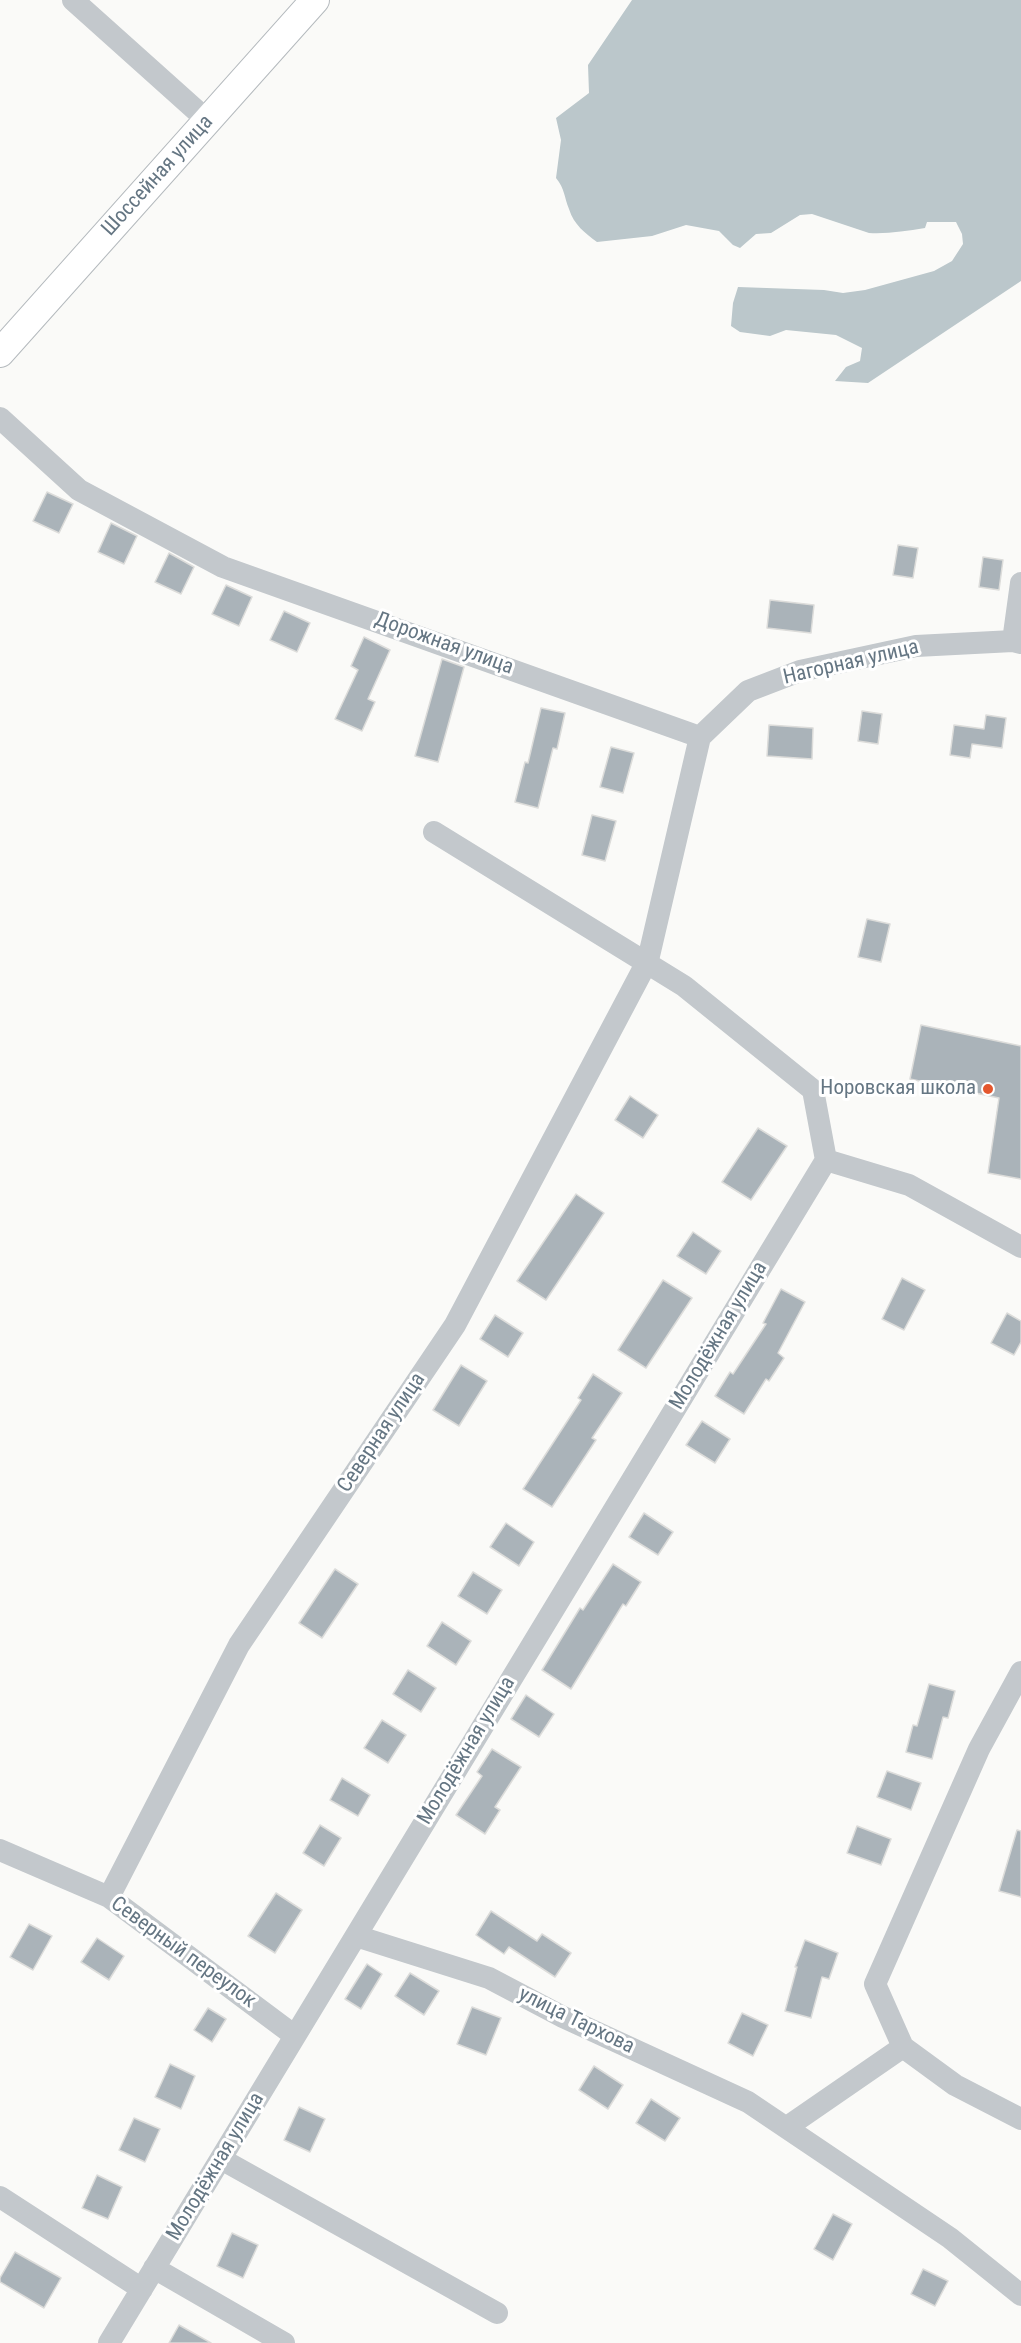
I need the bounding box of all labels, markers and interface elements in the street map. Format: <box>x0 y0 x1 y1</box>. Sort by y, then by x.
street label: Шоссейная улица <box>97 110 219 242</box>
street label: Дорожная улица <box>371 607 517 681</box>
street label: Нагорная улица <box>781 635 921 691</box>
place label: Норовская школа <box>820 1076 976 1102</box>
marker: Норовская школа <box>981 1082 995 1096</box>
street label: Молодёжная улица <box>665 1257 773 1415</box>
street label: Северная улица <box>333 1368 431 1498</box>
street label: Молодёжная улица <box>413 1672 521 1830</box>
street label: Северный переулок <box>106 1892 260 2014</box>
street label: улица Тархова <box>514 1982 638 2060</box>
street label: Молодёжная улица <box>162 2088 270 2246</box>

